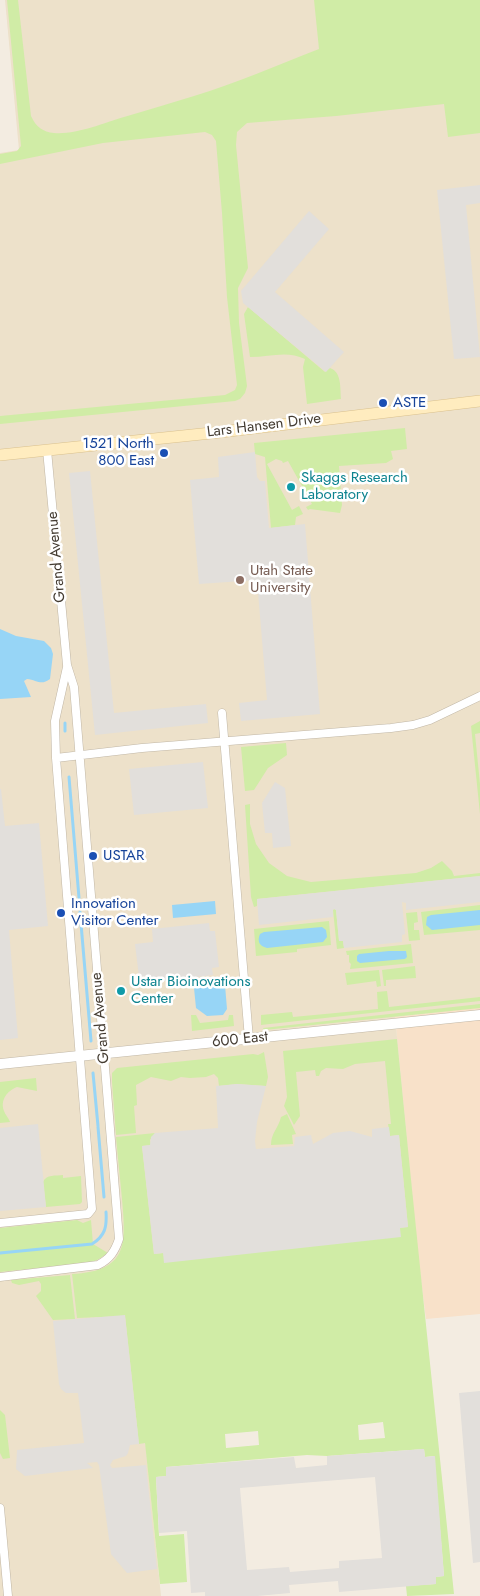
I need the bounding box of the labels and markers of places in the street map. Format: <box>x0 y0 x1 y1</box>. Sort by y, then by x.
place label: ASTE <box>393 394 426 412</box>
marker: ASTE <box>377 397 389 409</box>
place label: 1521 North 800 East <box>83 435 154 470</box>
marker: 1521 North 800 East <box>158 447 170 459</box>
place label: Skaggs Research Laboratory <box>301 469 408 504</box>
marker: Skaggs Research Laboratory <box>285 481 297 493</box>
place label: Utah State University <box>250 562 313 597</box>
marker: Utah State University <box>234 574 246 586</box>
place label: USTAR <box>103 847 144 865</box>
marker: USTAR <box>87 850 99 862</box>
place label: Innovation Visitor Center <box>71 895 159 930</box>
marker: Innovation Visitor Center <box>55 907 67 919</box>
place label: Ustar Bioinovations Center <box>131 973 251 1008</box>
marker: Ustar Bioinovations Center <box>115 985 127 997</box>

